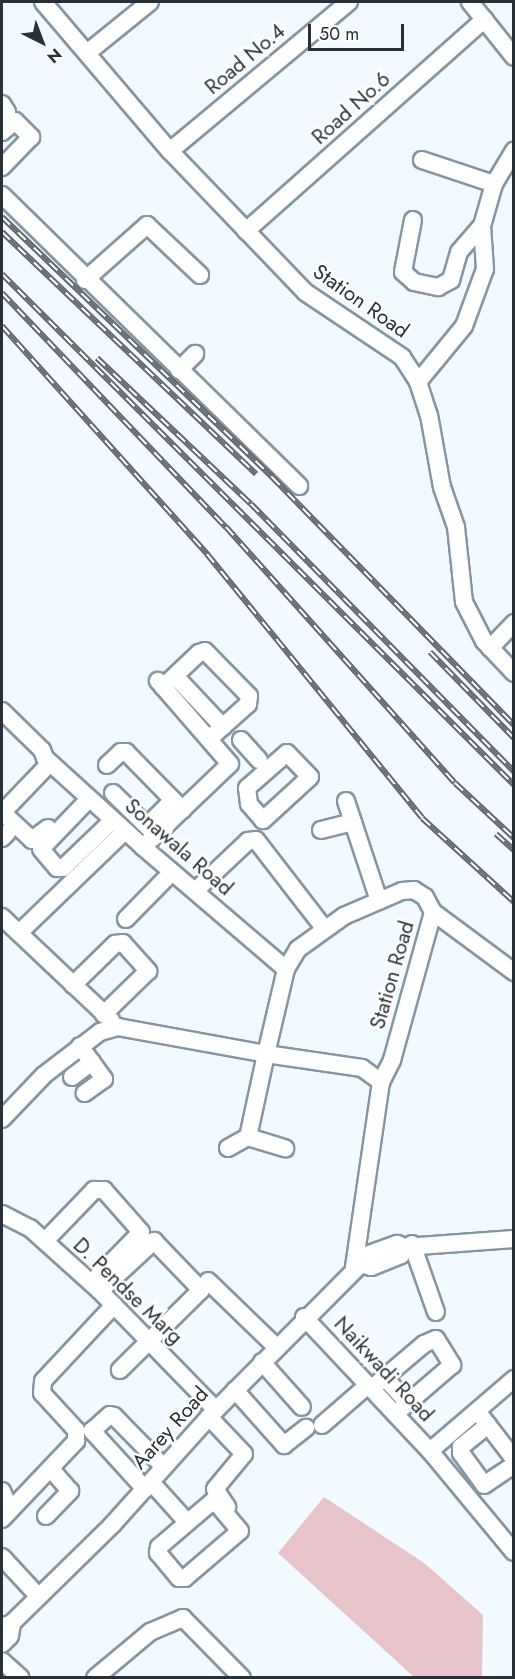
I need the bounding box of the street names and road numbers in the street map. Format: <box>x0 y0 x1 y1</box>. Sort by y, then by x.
street label: Road No.4 <box>200 18 290 100</box>
street label: Road No.6 <box>307 66 395 150</box>
street label: Station Road <box>308 259 414 343</box>
street label: Sonawala Road <box>120 793 238 901</box>
street label: Station Road <box>365 918 419 1032</box>
street label: D. Pendse Marg <box>68 1232 188 1350</box>
street label: Naikwadi Road <box>329 1311 439 1427</box>
street label: Aarey Road <box>126 1382 214 1474</box>

